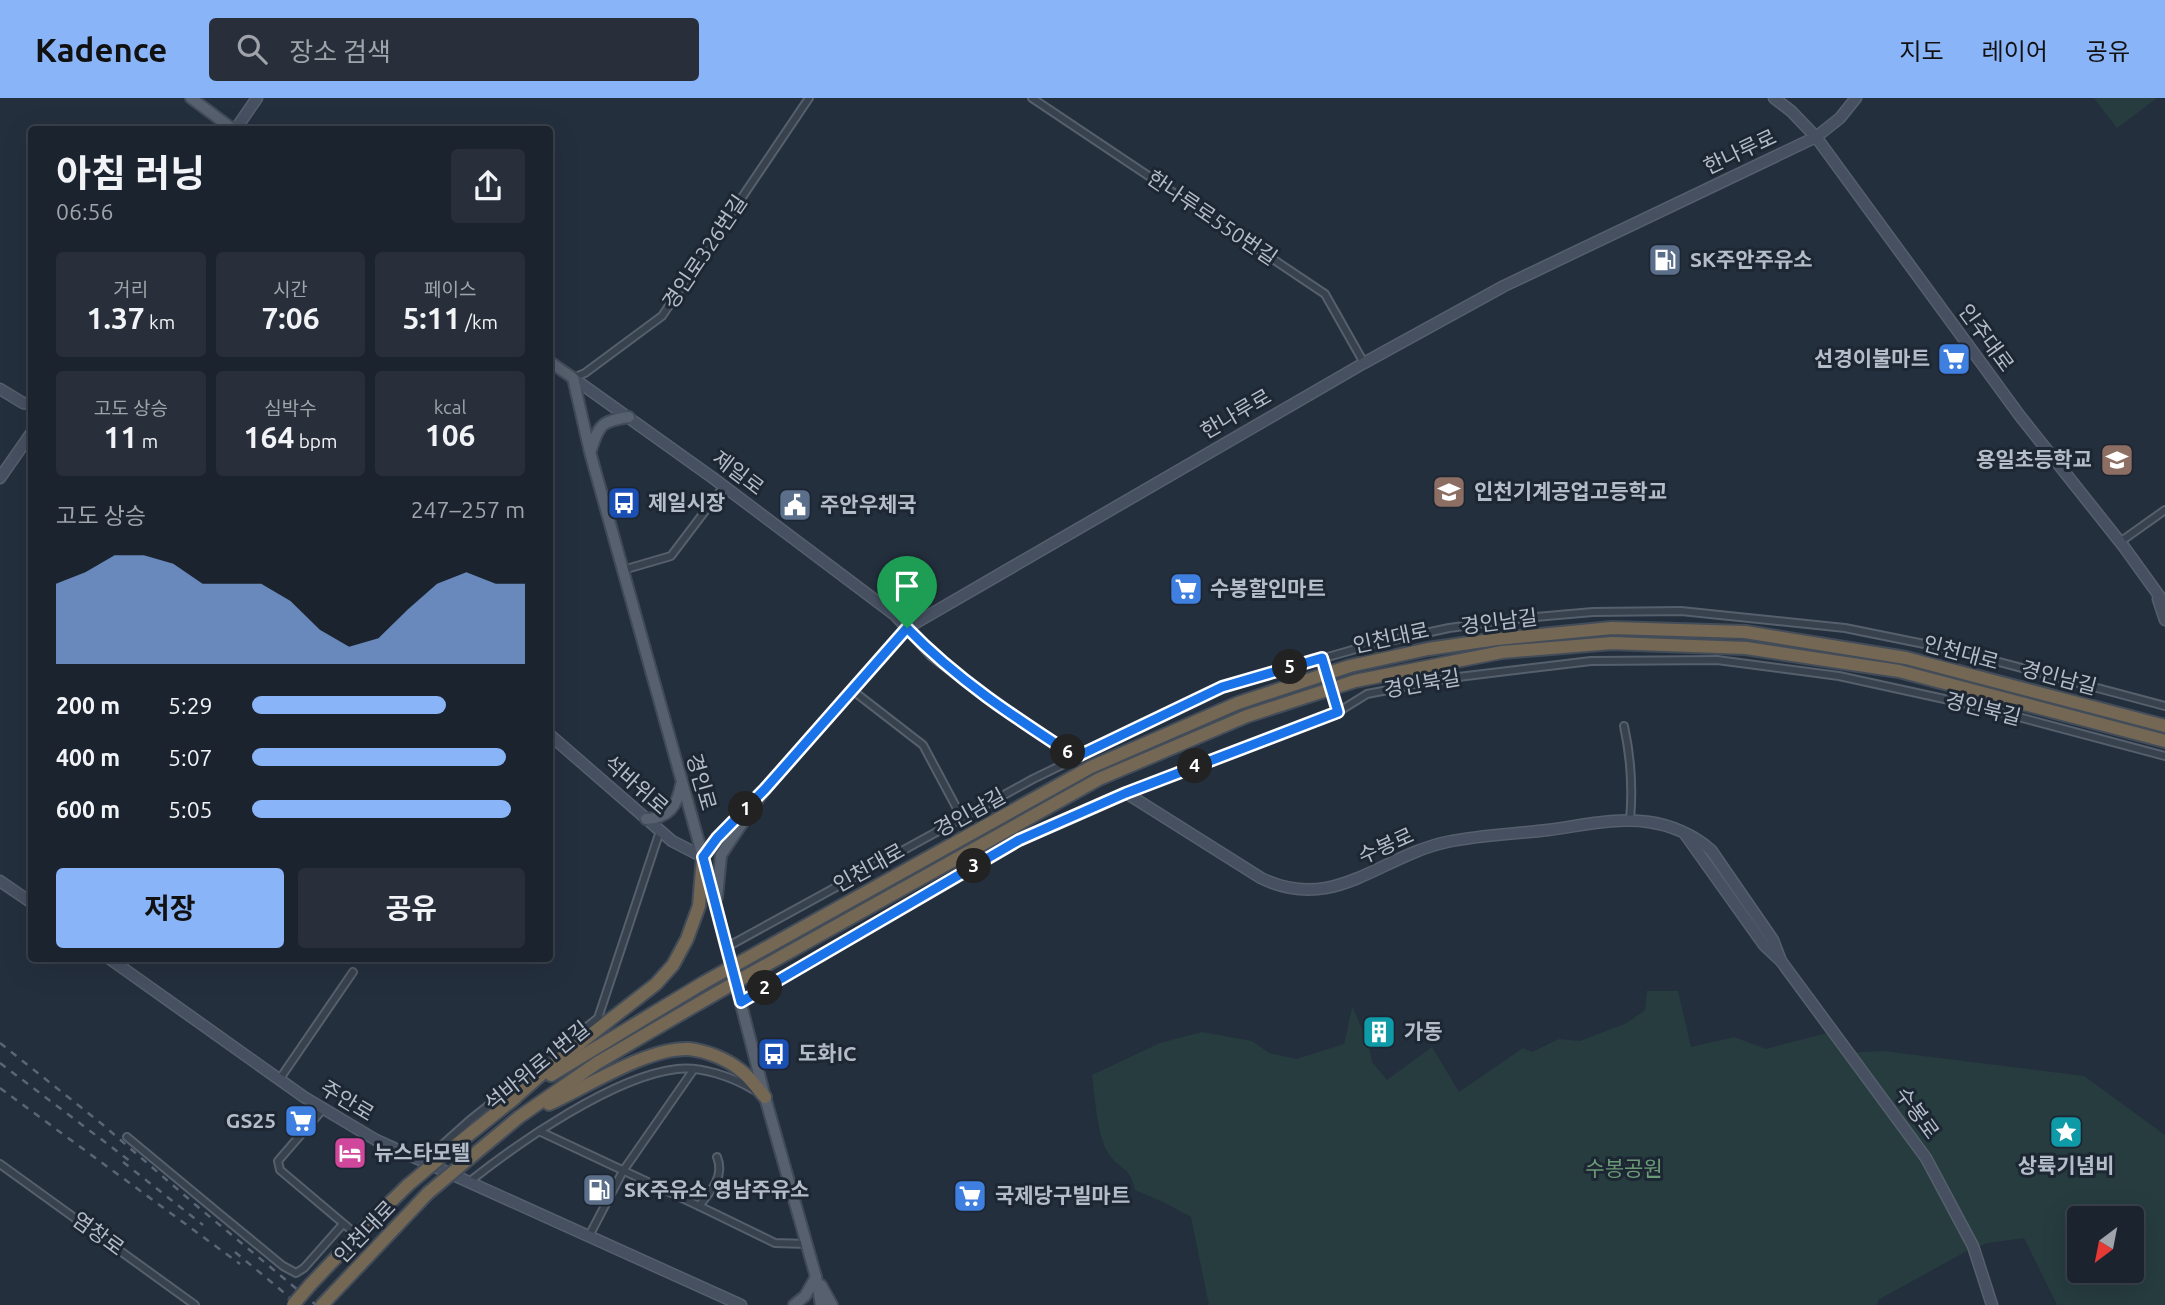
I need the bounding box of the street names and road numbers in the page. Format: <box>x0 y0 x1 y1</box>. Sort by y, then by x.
street label: 한나루로 <box>1699 124 1780 178</box>
street label: 한나루로550번길 <box>1143 165 1282 269</box>
street label: 경인로326번길 <box>657 190 751 313</box>
street label: 인주대로 <box>1954 299 2019 376</box>
street label: 한나루로 <box>1196 383 1275 443</box>
street label: 제일로 <box>708 445 769 499</box>
street label: 경인남길 <box>1459 604 1539 638</box>
street label: 인천대로 <box>1351 617 1431 657</box>
street label: 인천대로 <box>1921 630 2002 674</box>
street label: 경인남길 <box>2019 655 2100 699</box>
street label: 경인북길 <box>1382 664 1462 702</box>
street label: 경인북길 <box>1943 687 2024 729</box>
street label: 석바위로 <box>600 750 674 819</box>
street label: 경인로 <box>682 751 721 813</box>
street label: 경인남길 <box>930 783 1009 841</box>
street label: 수봉로 <box>1354 822 1417 868</box>
street label: 인천대로 <box>829 838 908 896</box>
street label: 석바위로1번길 <box>479 1016 594 1115</box>
street label: 주안로 <box>316 1075 379 1125</box>
street label: 수봉로 <box>1891 1082 1945 1143</box>
street label: 인천대로 <box>329 1195 400 1267</box>
street label: 염창로 <box>68 1206 129 1260</box>

